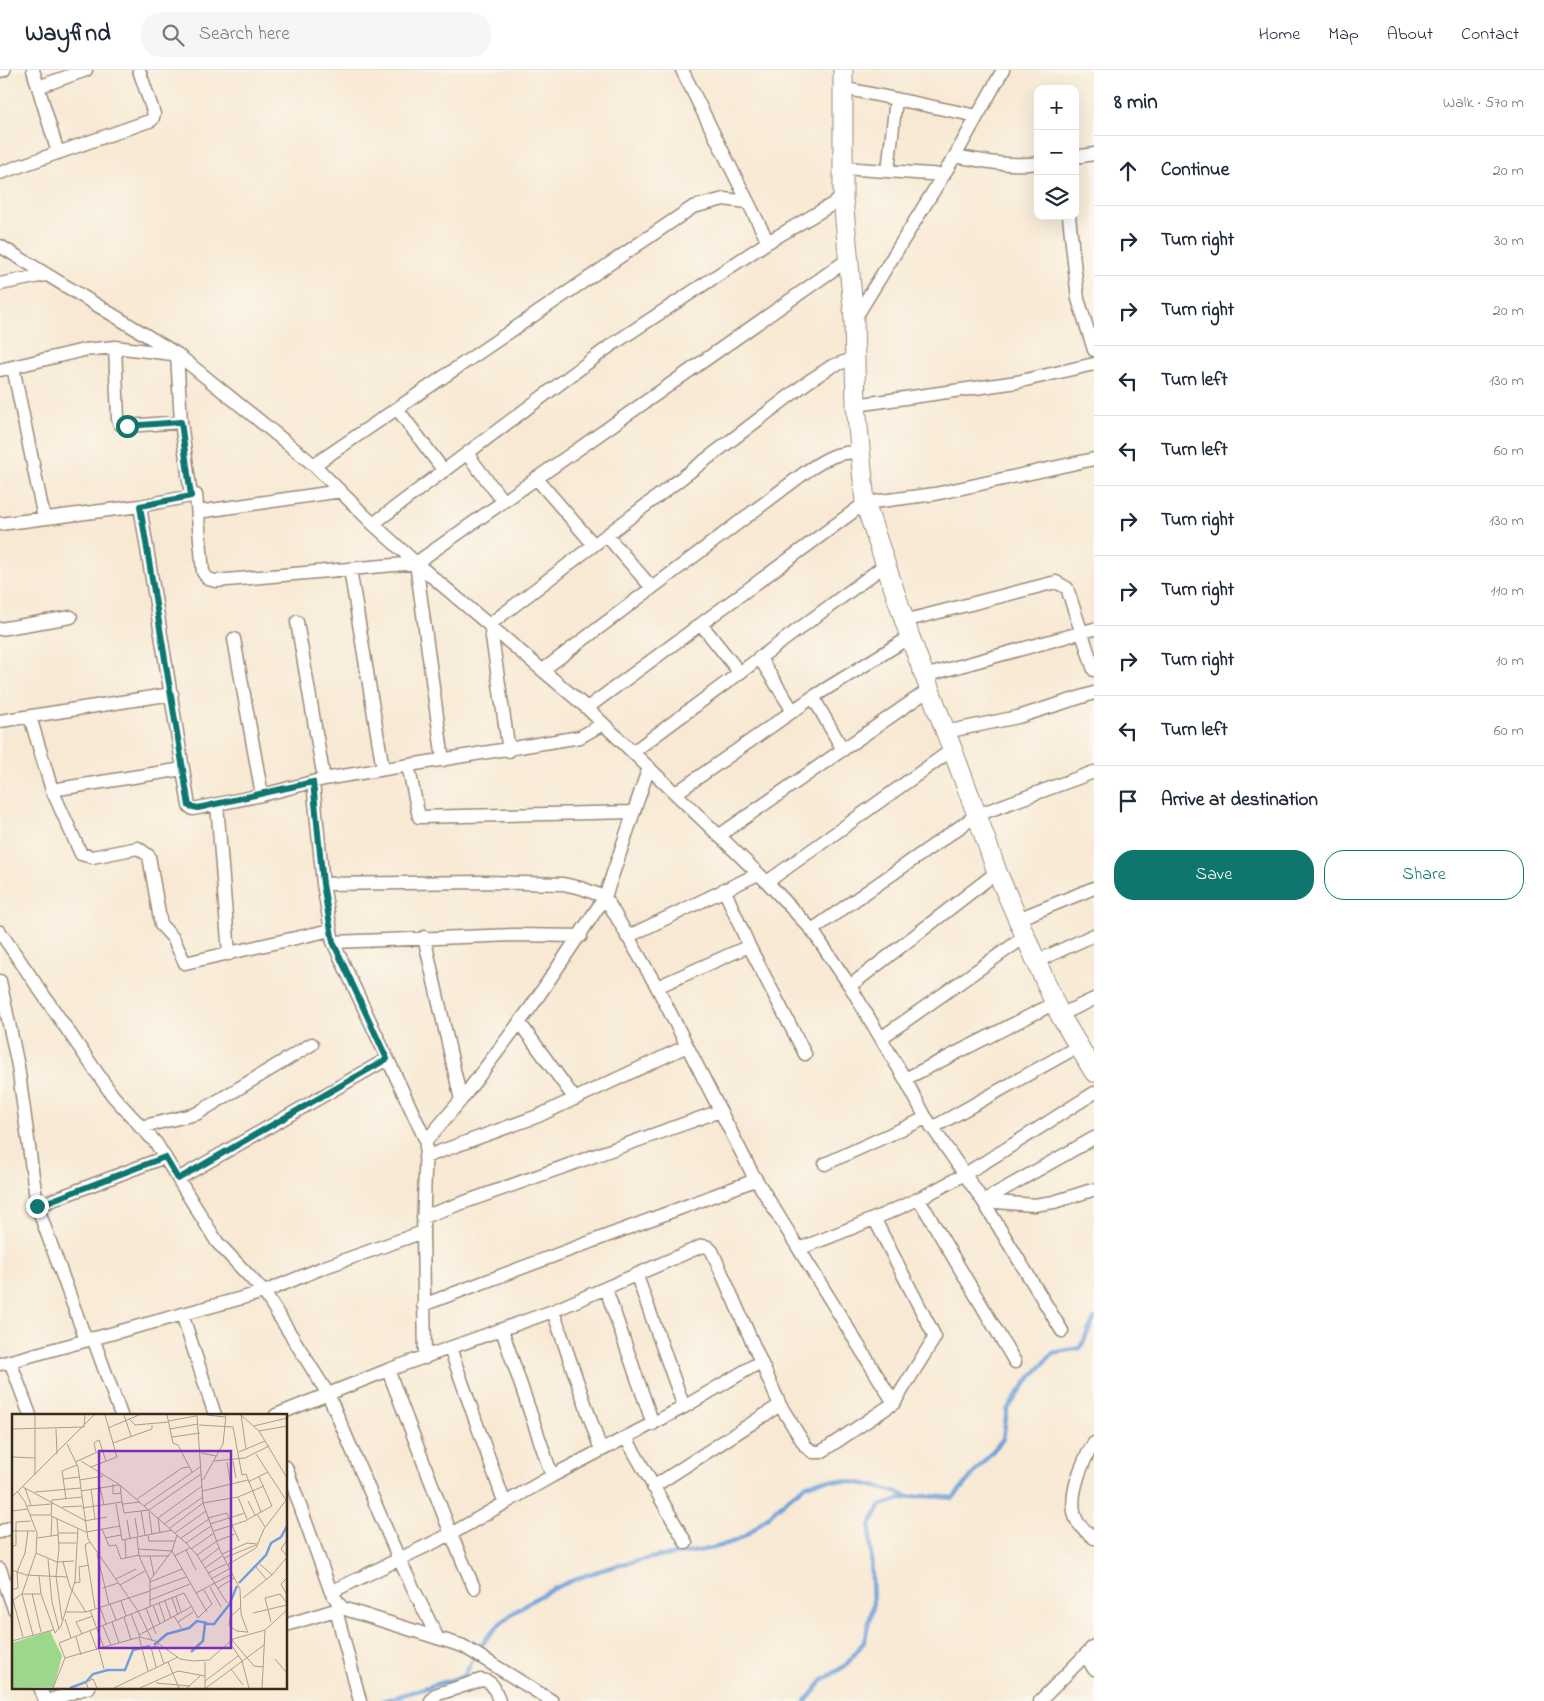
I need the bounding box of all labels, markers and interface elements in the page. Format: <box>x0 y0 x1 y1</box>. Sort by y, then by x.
search box <box>141 12 491 57</box>
text: Wayfind <box>25 17 111 52</box>
icon: search <box>159 21 187 49</box>
text: Search here <box>199 21 290 48</box>
text: Home <box>1259 22 1300 48</box>
text: Map <box>1328 22 1359 48</box>
text: About <box>1387 22 1433 48</box>
text: Contact <box>1461 22 1519 48</box>
map controls <box>1034 85 1079 220</box>
button: + <box>1034 85 1079 130</box>
text: 8 min <box>1114 88 1158 118</box>
text: Walk · 570 m <box>1443 91 1524 115</box>
button: − <box>1034 130 1079 175</box>
icon: ahead <box>1114 157 1142 185</box>
text: Continue <box>1161 157 1229 184</box>
text: 20 m <box>1493 159 1524 183</box>
button: layers <box>1034 175 1079 220</box>
icon: right <box>1114 227 1142 255</box>
text: Turn right <box>1161 227 1234 254</box>
text: 30 m <box>1494 229 1524 253</box>
icon: right <box>1114 297 1142 325</box>
text: Turn right <box>1161 297 1234 324</box>
text: 20 m <box>1493 299 1524 323</box>
icon: left <box>1114 367 1142 395</box>
text: Turn left <box>1161 367 1228 394</box>
text: 130 m <box>1489 369 1524 393</box>
route start <box>116 415 139 438</box>
icon: left <box>1114 437 1142 465</box>
text: Turn left <box>1161 437 1228 464</box>
text: 60 m <box>1494 439 1524 463</box>
icon: right <box>1114 507 1142 535</box>
text: Turn right <box>1161 507 1234 534</box>
text: 130 m <box>1489 509 1524 533</box>
icon: right <box>1114 577 1142 605</box>
text: Turn right <box>1161 577 1234 604</box>
text: 110 m <box>1490 579 1524 603</box>
icon: right <box>1114 647 1142 675</box>
text: Turn right <box>1161 647 1234 674</box>
text: 10 m <box>1496 649 1524 673</box>
icon: left <box>1114 717 1142 745</box>
text: Turn left <box>1161 717 1228 744</box>
text: 60 m <box>1494 719 1524 743</box>
icon: arrive <box>1114 787 1142 815</box>
text: Arrive at destination <box>1161 787 1318 814</box>
button: Save <box>1114 850 1314 900</box>
button: Share <box>1324 850 1524 900</box>
route end <box>26 1195 49 1218</box>
inset map <box>12 1414 288 1688</box>

